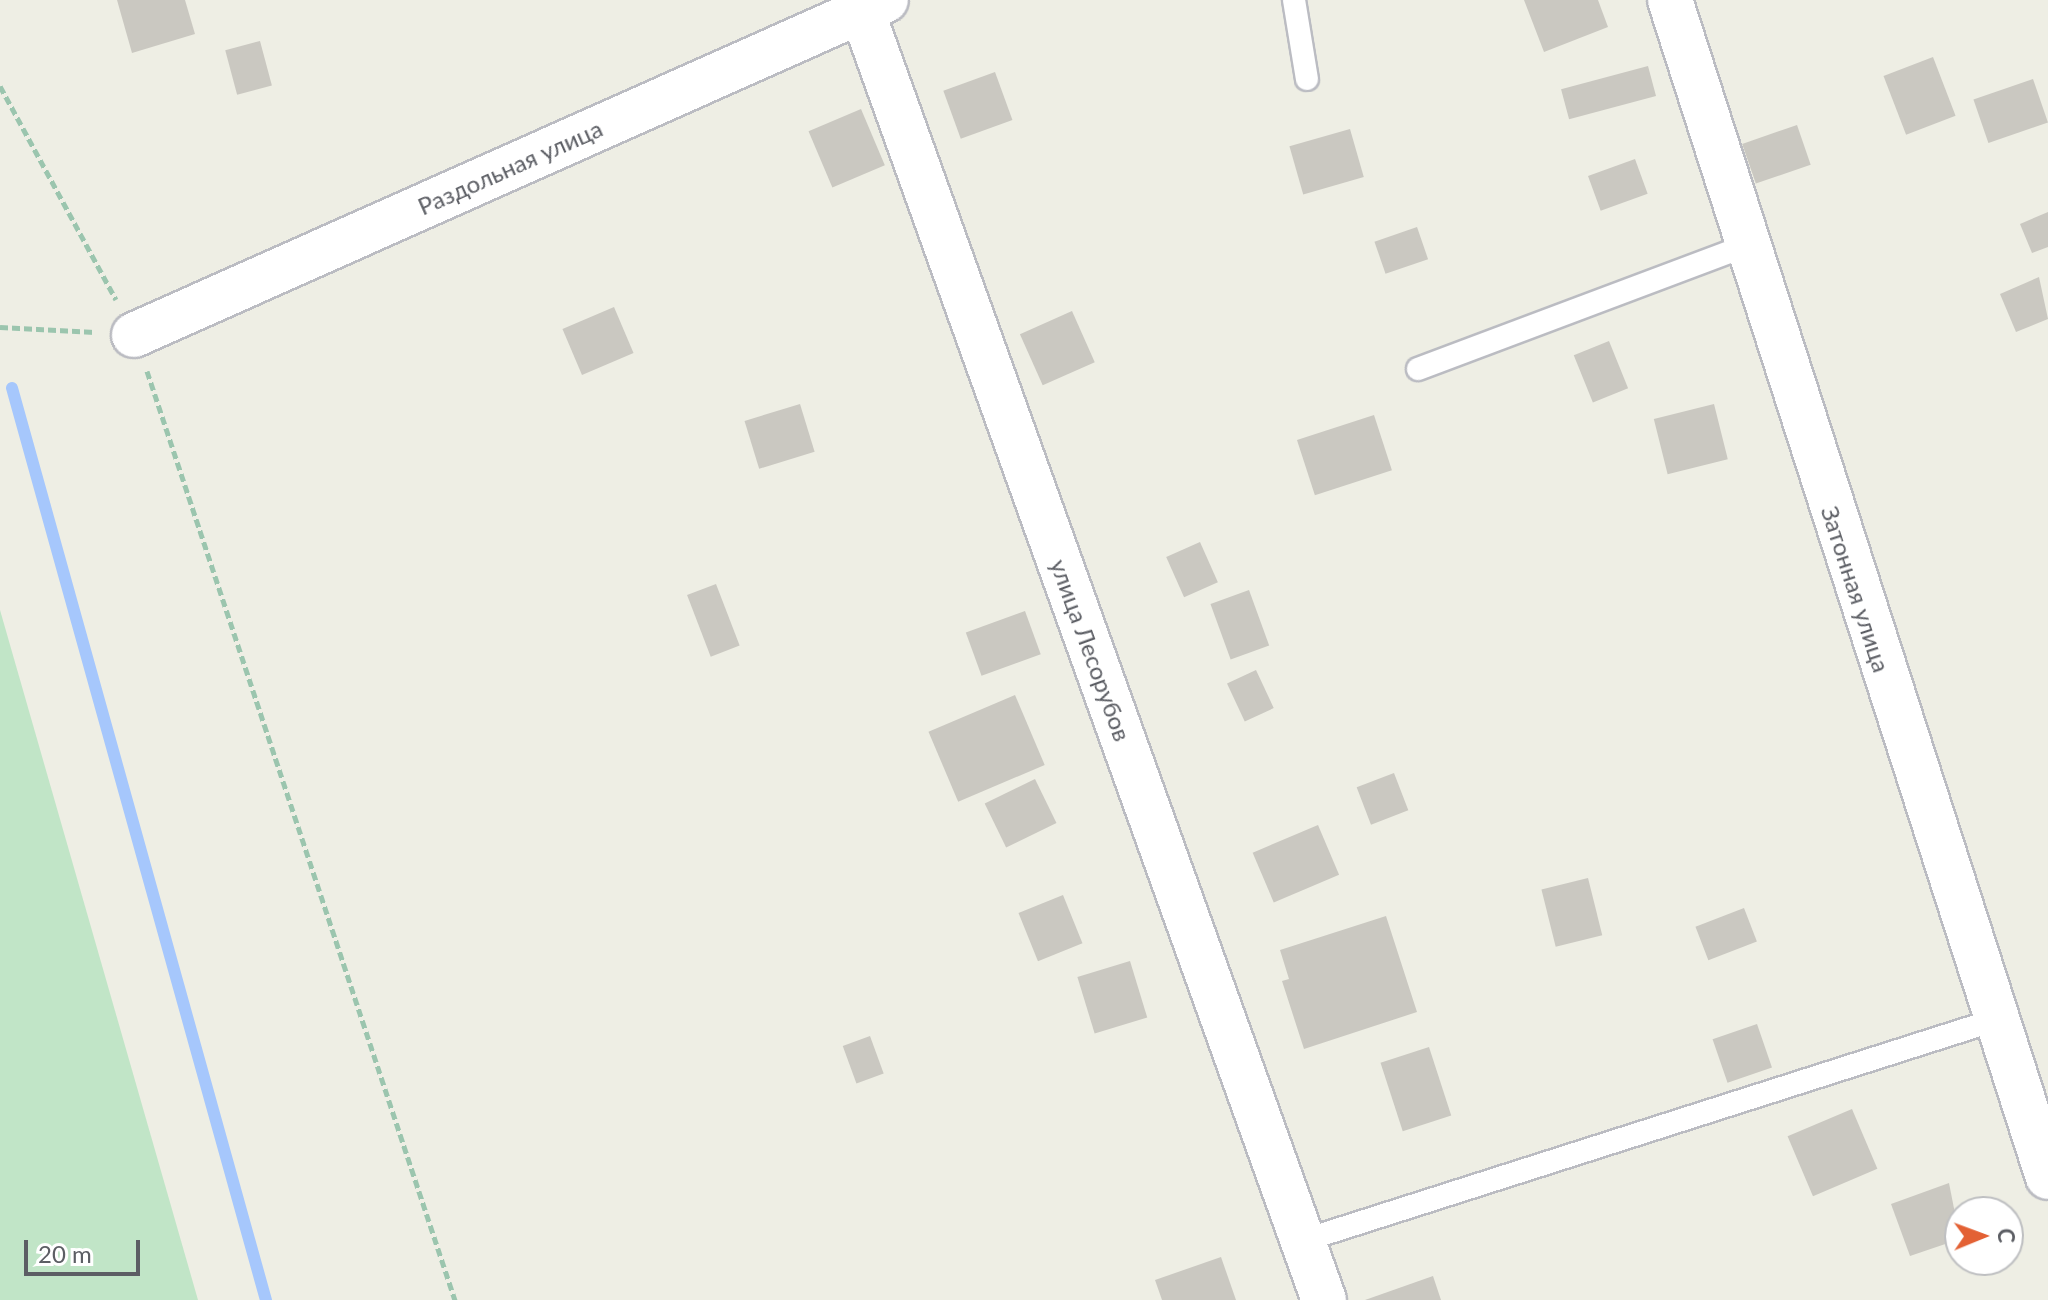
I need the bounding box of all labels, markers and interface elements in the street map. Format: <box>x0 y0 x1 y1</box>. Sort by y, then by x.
street label: Раздольная улица <box>413 113 607 221</box>
street label: Затонная улица <box>1816 502 1896 676</box>
street label: улица Лесорубов <box>1045 555 1137 745</box>
north arrow <box>1944 1196 2024 1276</box>
scale bar <box>28 1224 144 1274</box>
text: С <box>1993 1228 2020 1243</box>
text: 20 m <box>38 1239 92 1268</box>

